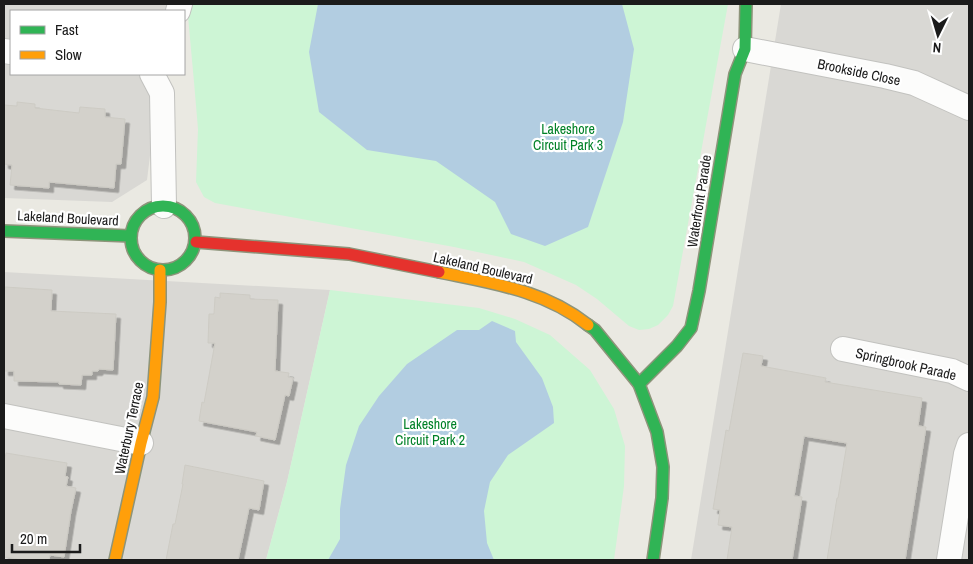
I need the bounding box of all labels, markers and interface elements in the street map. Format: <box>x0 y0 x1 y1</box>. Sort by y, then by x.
legend <box>10 10 185 75</box>
north arrow <box>913 10 963 60</box>
text: Fast <box>55 19 79 40</box>
text: N <box>932 39 942 57</box>
text: Slow <box>55 44 82 65</box>
street label: Brookside Close <box>816 54 902 90</box>
park label: Lakeshore Circuit Park 3 <box>533 120 603 154</box>
street label: Waterfront Parade <box>683 153 715 249</box>
street label: Lakeland Boulevard <box>17 206 119 230</box>
street label: Lakeland Boulevard <box>432 248 534 288</box>
street label: Springbrook Parade <box>854 344 958 384</box>
street label: Waterbury Terrace <box>110 380 148 476</box>
park label: Lakeshore Circuit Park 2 <box>395 415 465 449</box>
scale bar <box>12 522 80 554</box>
text: 20 m <box>20 528 47 549</box>

